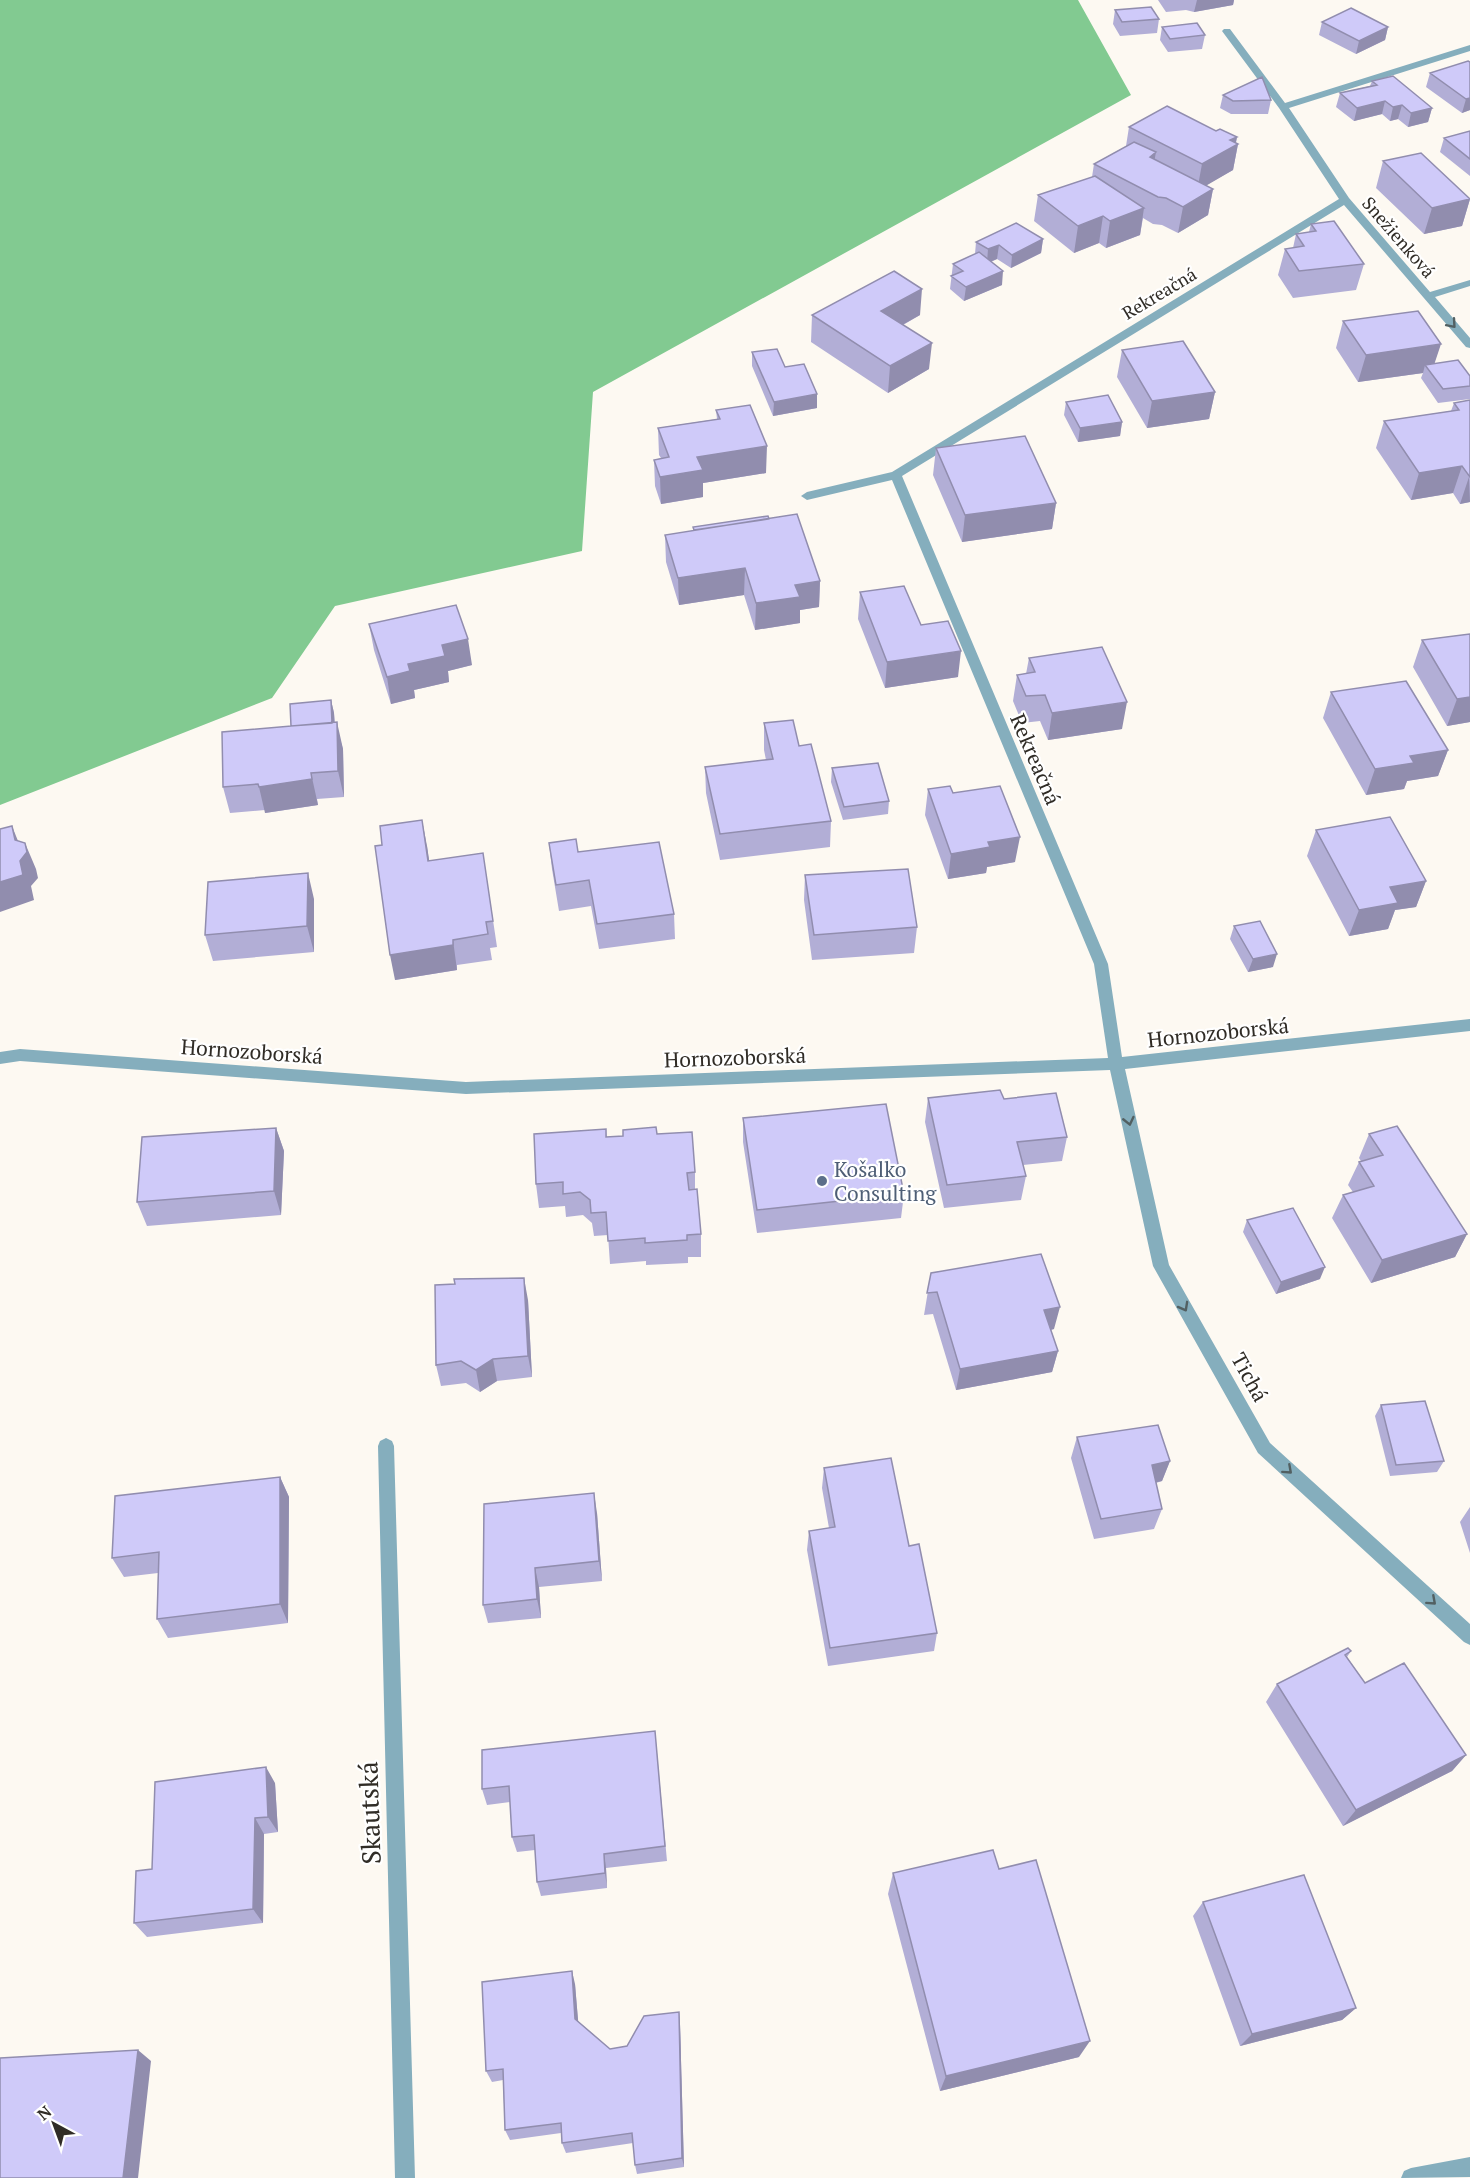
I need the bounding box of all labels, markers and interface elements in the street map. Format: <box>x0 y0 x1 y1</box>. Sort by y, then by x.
street label: Snežienková <box>1357 191 1441 283</box>
street label: Rekreačná <box>1117 261 1201 325</box>
one-way arrow <box>1445 317 1456 328</box>
street label: Rekreačná <box>1004 709 1068 809</box>
street label: Hornozoborská <box>1146 1011 1290 1053</box>
street label: Hornozoborská <box>180 1032 324 1070</box>
street label: Hornozoborská <box>664 1041 807 1073</box>
one-way arrow <box>1122 1116 1135 1126</box>
place label: Košalko Consulting <box>834 1155 937 1207</box>
marker: Košalko Consulting <box>815 1174 829 1188</box>
one-way arrow <box>1177 1300 1188 1311</box>
street label: Tichá <box>1225 1347 1275 1407</box>
one-way arrow <box>1281 1463 1292 1474</box>
one-way arrow <box>1425 1594 1436 1605</box>
street label: Skautská <box>350 1761 388 1865</box>
north arrow <box>24 2094 84 2154</box>
text: N <box>32 2100 56 2125</box>

